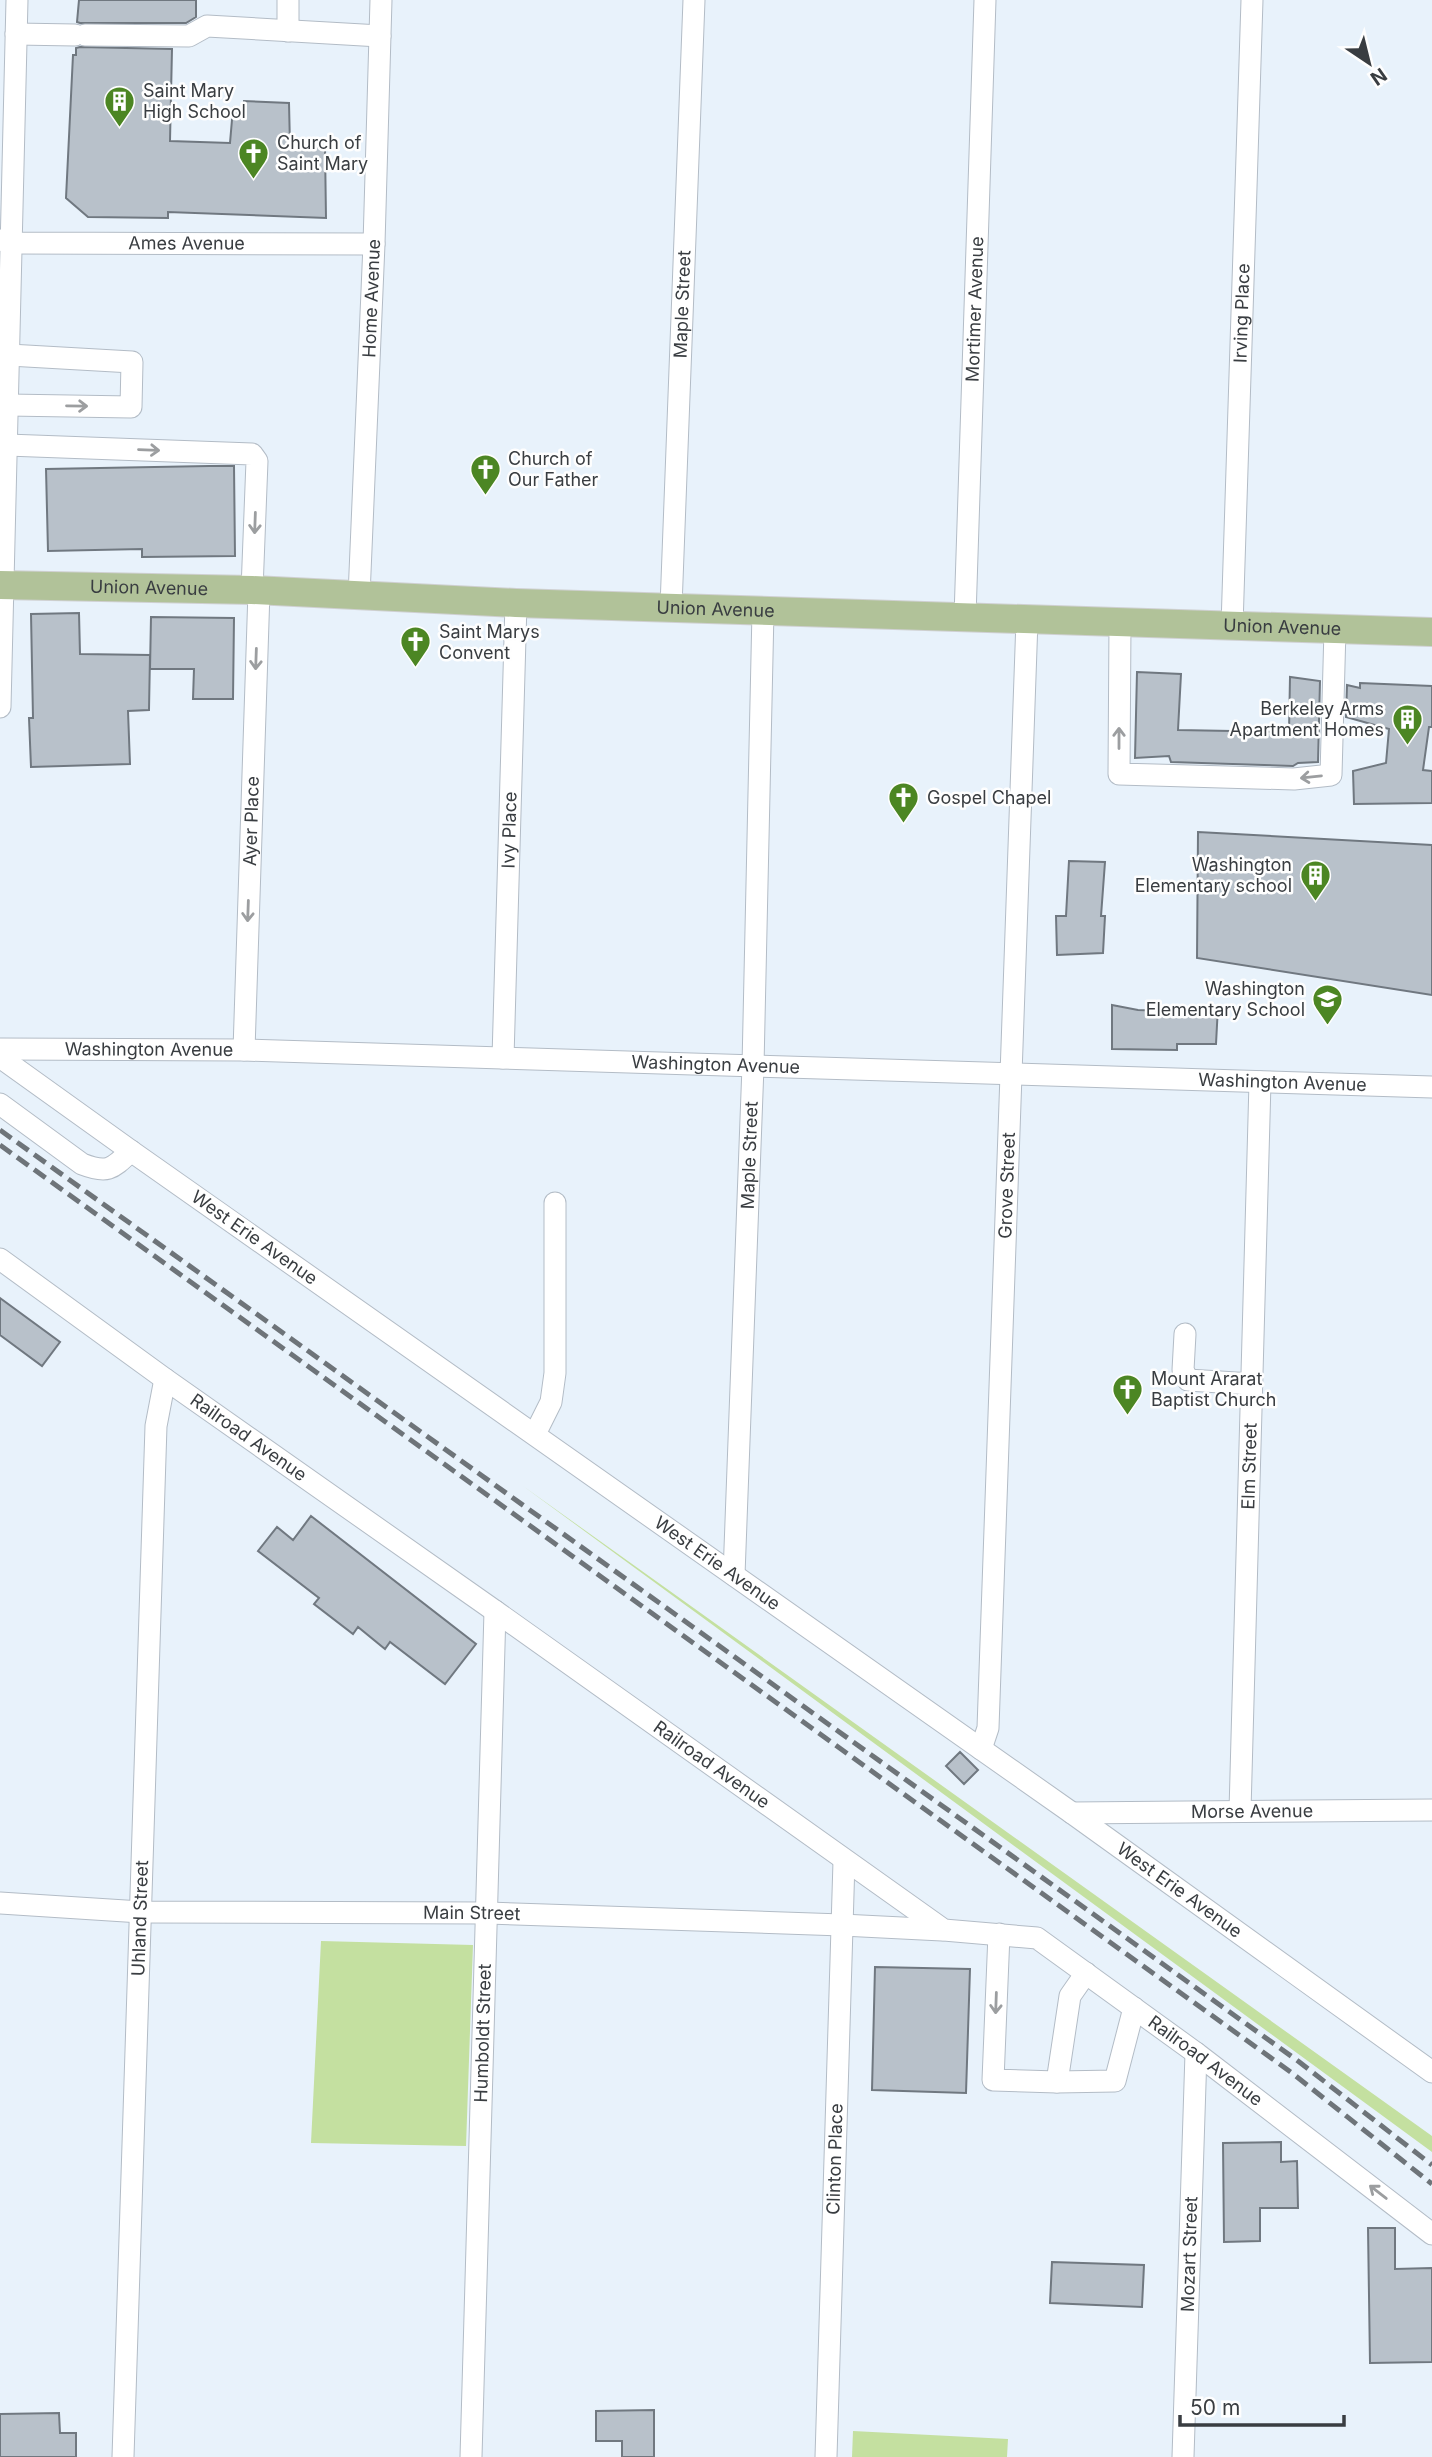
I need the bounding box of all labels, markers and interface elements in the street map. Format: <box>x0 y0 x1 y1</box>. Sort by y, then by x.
north arrow <box>1334 28 1404 98</box>
text: N <box>1366 63 1391 90</box>
place label: Saint Mary High School <box>143 80 246 122</box>
building icon: Saint Mary High School <box>103 84 137 128</box>
place label: Church of Saint Mary <box>277 132 368 174</box>
church icon: Church of Saint Mary <box>237 136 271 180</box>
street label: Ames Avenue <box>128 232 245 254</box>
street label: Mortimer Avenue <box>962 236 987 382</box>
street label: Home Avenue <box>358 238 384 358</box>
street label: Maple Street <box>669 250 695 359</box>
street label: Irving Place <box>1229 263 1254 363</box>
one-way arrow <box>65 399 88 413</box>
one-way arrow <box>137 443 160 457</box>
place label: Church of Our Father <box>508 448 599 490</box>
church icon: Church of Our Father <box>468 452 502 496</box>
one-way arrow <box>248 512 261 535</box>
street label: Union Avenue <box>90 576 208 599</box>
street label: Union Avenue <box>656 596 775 621</box>
street label: Union Avenue <box>1223 614 1342 639</box>
place label: Saint Marys Convent <box>439 621 540 663</box>
church icon: Saint Marys Convent <box>399 625 433 669</box>
one-way arrow <box>250 647 263 670</box>
place label: Berkeley Arms Apartment Homes <box>1230 698 1384 740</box>
building icon: Berkeley Arms Apartment Homes <box>1390 702 1424 746</box>
one-way arrow <box>1112 727 1126 750</box>
one-way arrow <box>1300 771 1323 784</box>
street label: Ayer Place <box>239 776 263 866</box>
church icon: Gospel Chapel <box>887 781 921 825</box>
place label: Gospel Chapel <box>927 787 1051 808</box>
street label: Ivy Place <box>497 791 521 869</box>
place label: Washington Elementary school <box>1135 854 1292 896</box>
building icon: Washington Elementary school <box>1298 858 1332 902</box>
one-way arrow <box>242 899 255 922</box>
place label: Washington Elementary School <box>1146 978 1305 1020</box>
school or university icon: Washington Elementary School <box>1311 982 1345 1026</box>
street label: Washington Avenue <box>65 1038 233 1060</box>
street label: Washington Avenue <box>631 1051 800 1077</box>
street label: Washington Avenue <box>1198 1069 1367 1095</box>
street label: Maple Street <box>737 1101 762 1210</box>
street label: Grove Street <box>994 1132 1019 1239</box>
street label: West Erie Avenue <box>188 1186 322 1289</box>
place label: Mount Ararat Baptist Church <box>1151 1368 1276 1410</box>
church icon: Mount Ararat Baptist Church <box>1111 1372 1145 1416</box>
street label: Railroad Avenue <box>187 1389 311 1485</box>
street label: Elm Street <box>1237 1422 1261 1510</box>
street label: West Erie Avenue <box>651 1512 784 1614</box>
street label: Railroad Avenue <box>650 1716 774 1813</box>
street label: Morse Avenue <box>1191 1800 1313 1822</box>
street label: West Erie Avenue <box>1113 1838 1246 1942</box>
street label: Uhland Street <box>127 1860 152 1977</box>
street label: Main Street <box>423 1902 521 1924</box>
street label: Humboldt Street <box>470 1963 495 2103</box>
one-way arrow <box>989 1991 1002 2014</box>
street label: Railroad Avenue <box>1144 2011 1267 2110</box>
street label: Clinton Place <box>822 2103 847 2215</box>
one-way arrow <box>1369 2185 1388 2200</box>
street label: Mozart Street <box>1177 2196 1201 2312</box>
scale bar <box>1180 2384 1344 2428</box>
text: 50 m <box>1190 2395 1240 2420</box>

